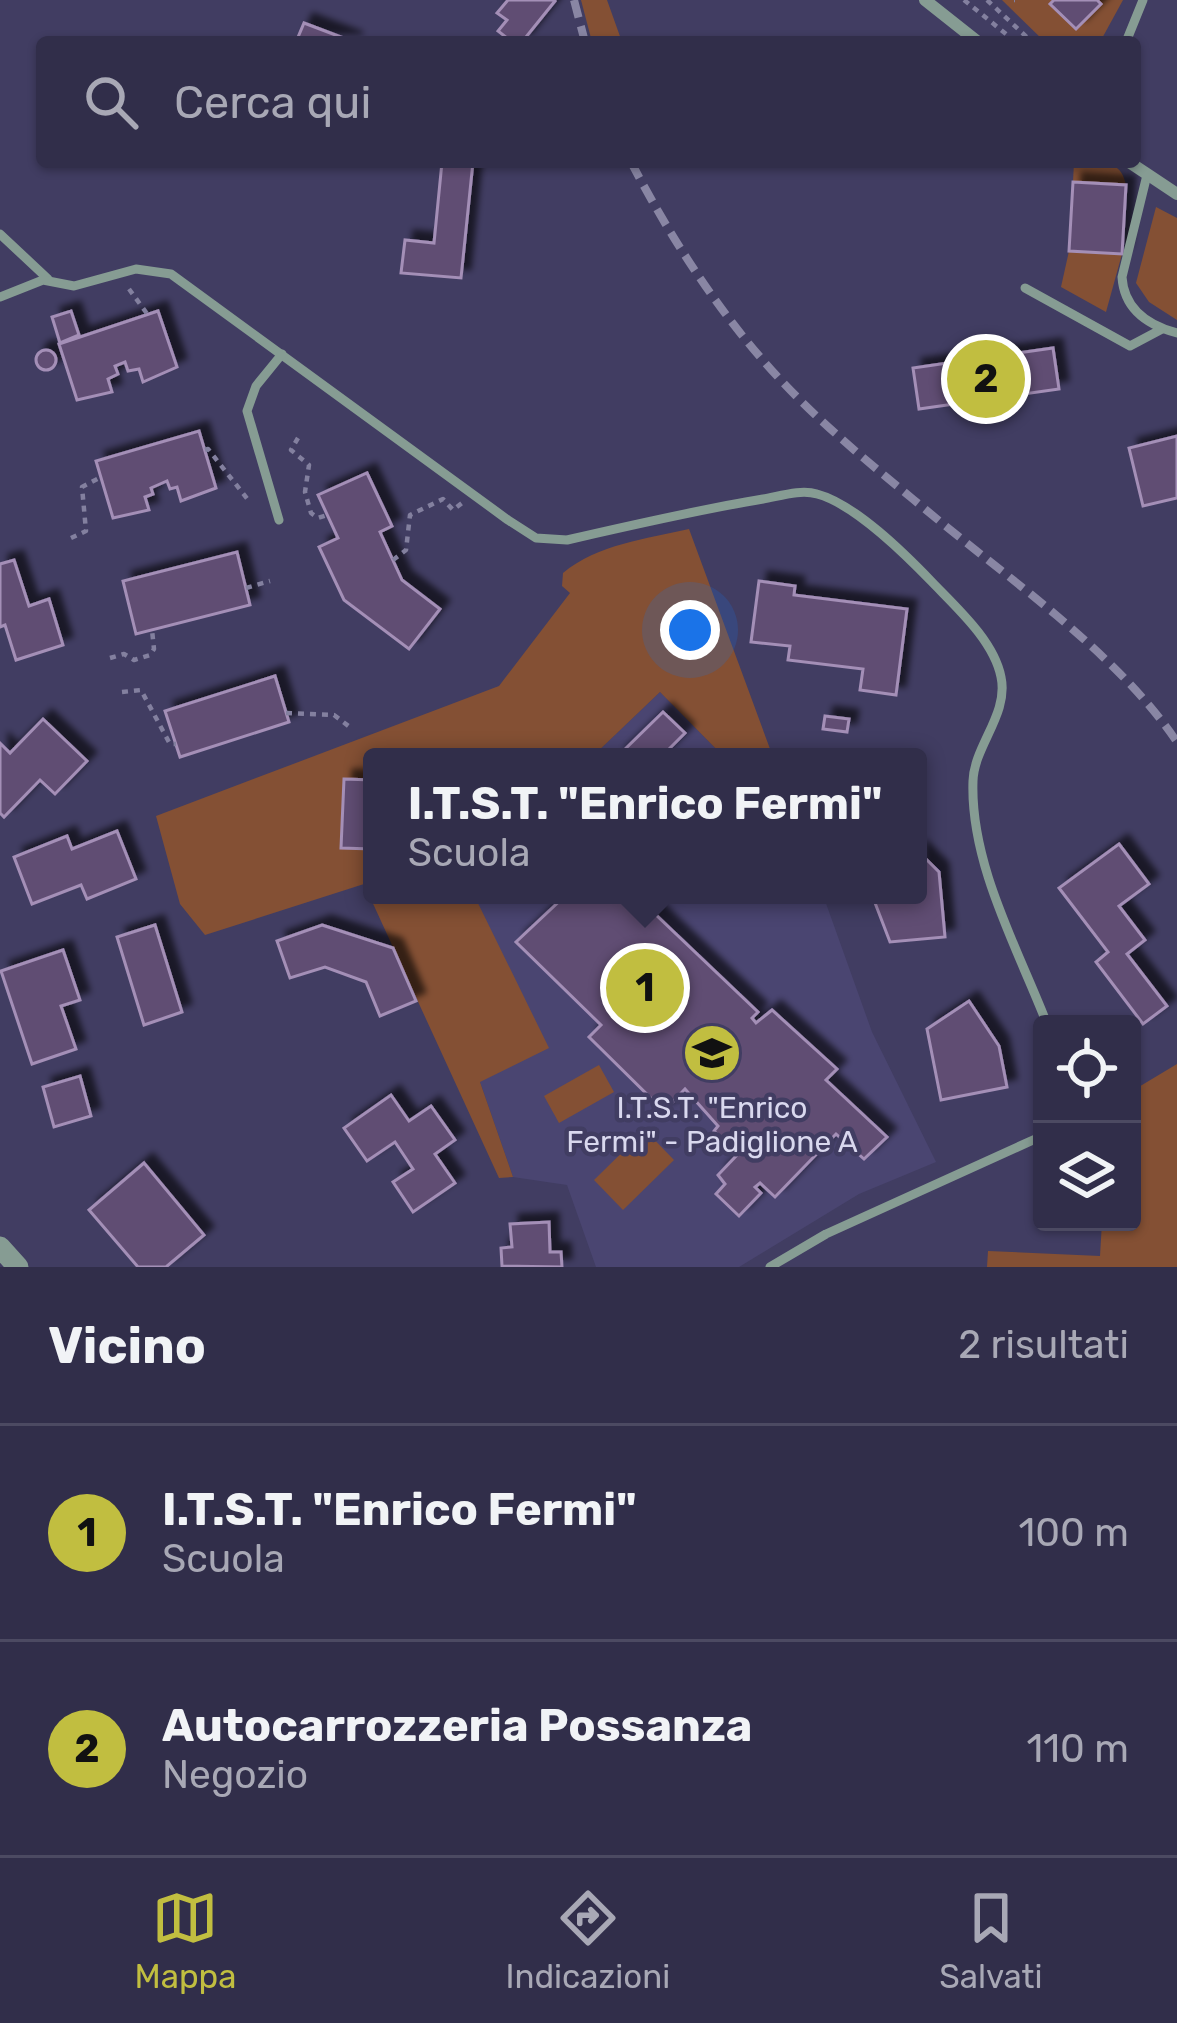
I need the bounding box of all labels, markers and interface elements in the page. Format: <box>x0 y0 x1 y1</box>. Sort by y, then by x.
search box <box>36 36 1141 168</box>
icon: search <box>78 69 144 135</box>
text: Cerca qui <box>174 76 371 129</box>
pin: 2 <box>947 334 1025 424</box>
your location <box>660 600 720 660</box>
popup <box>363 748 927 904</box>
text: I.T.S.T. "Enrico Fermi" <box>408 777 882 830</box>
text: Scuola <box>408 830 530 876</box>
pin: 1 <box>606 943 684 1033</box>
map controls <box>1033 1015 1141 1231</box>
button: locate <box>1033 1015 1141 1123</box>
school or university icon: I.T.S.T. "Enrico Fermi" - Padiglione A <box>681 1022 743 1084</box>
place label: I.T.S.T. "Enrico Fermi" - Padiglione A <box>566 1090 858 1160</box>
button: layers <box>1033 1123 1141 1231</box>
text: Vicino <box>48 1315 206 1376</box>
text: 2 risultati <box>958 1322 1129 1368</box>
text: I.T.S.T. "Enrico Fermi" <box>162 1483 637 1536</box>
text: 1 <box>77 1510 97 1556</box>
text: 100 m <box>1019 1510 1129 1556</box>
text: Scuola <box>162 1536 285 1582</box>
text: Autocarrozzeria Possanza <box>162 1699 752 1752</box>
text: 2 <box>74 1726 100 1772</box>
text: 110 m <box>1027 1726 1129 1772</box>
text: Negozio <box>162 1752 308 1798</box>
tab: Mappa <box>134 1885 236 1996</box>
tab: Indicazioni <box>505 1885 670 1996</box>
tab: Salvati <box>939 1885 1043 1996</box>

